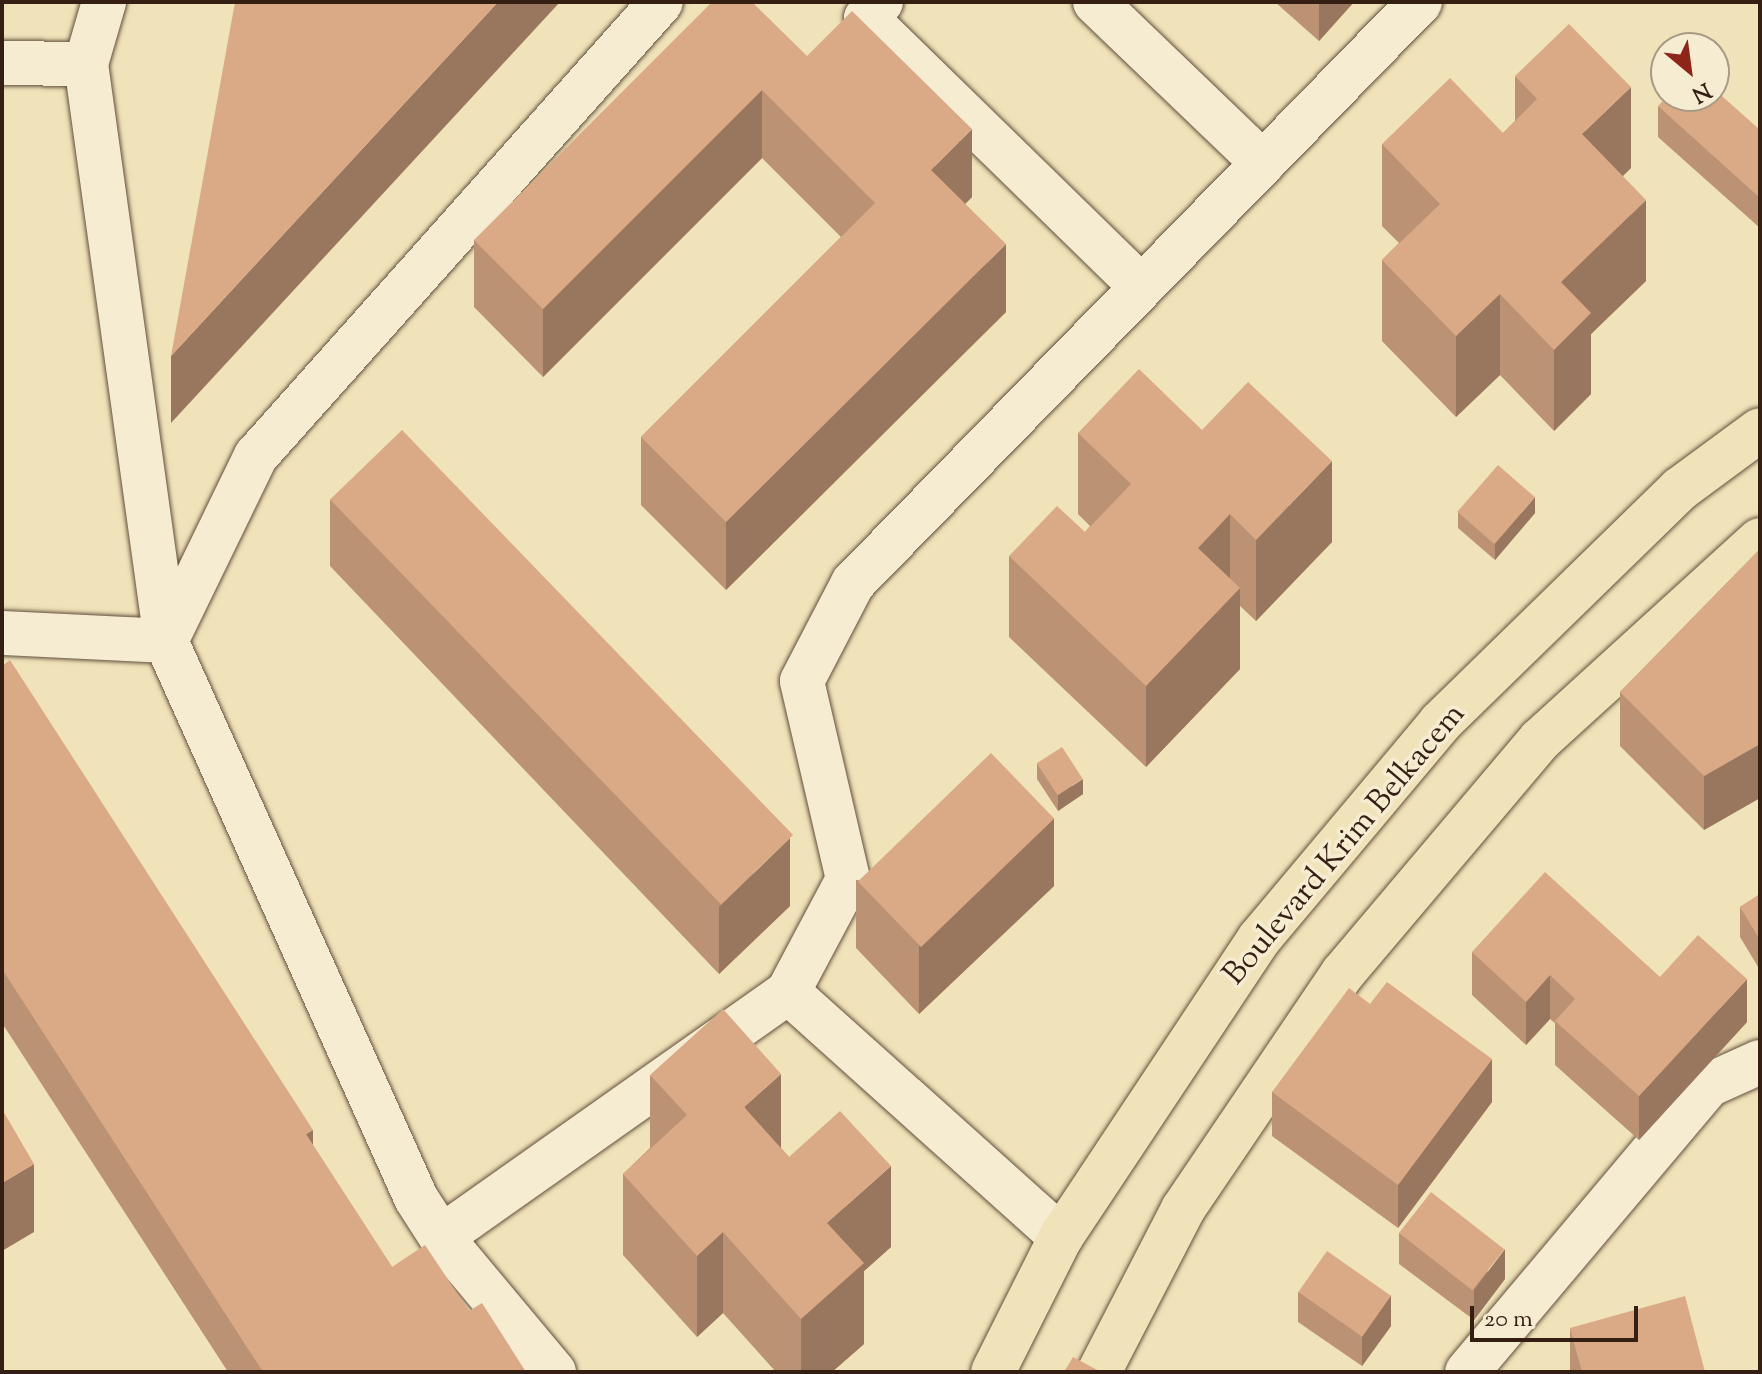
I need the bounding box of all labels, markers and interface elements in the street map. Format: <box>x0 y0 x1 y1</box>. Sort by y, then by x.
north arrow <box>1650 32 1730 112</box>
text: N <box>1685 73 1716 109</box>
street label: Boulevard Krim Belkacem <box>1216 696 1474 994</box>
scale bar <box>1474 1290 1642 1340</box>
text: 20 m <box>1484 1303 1533 1337</box>

